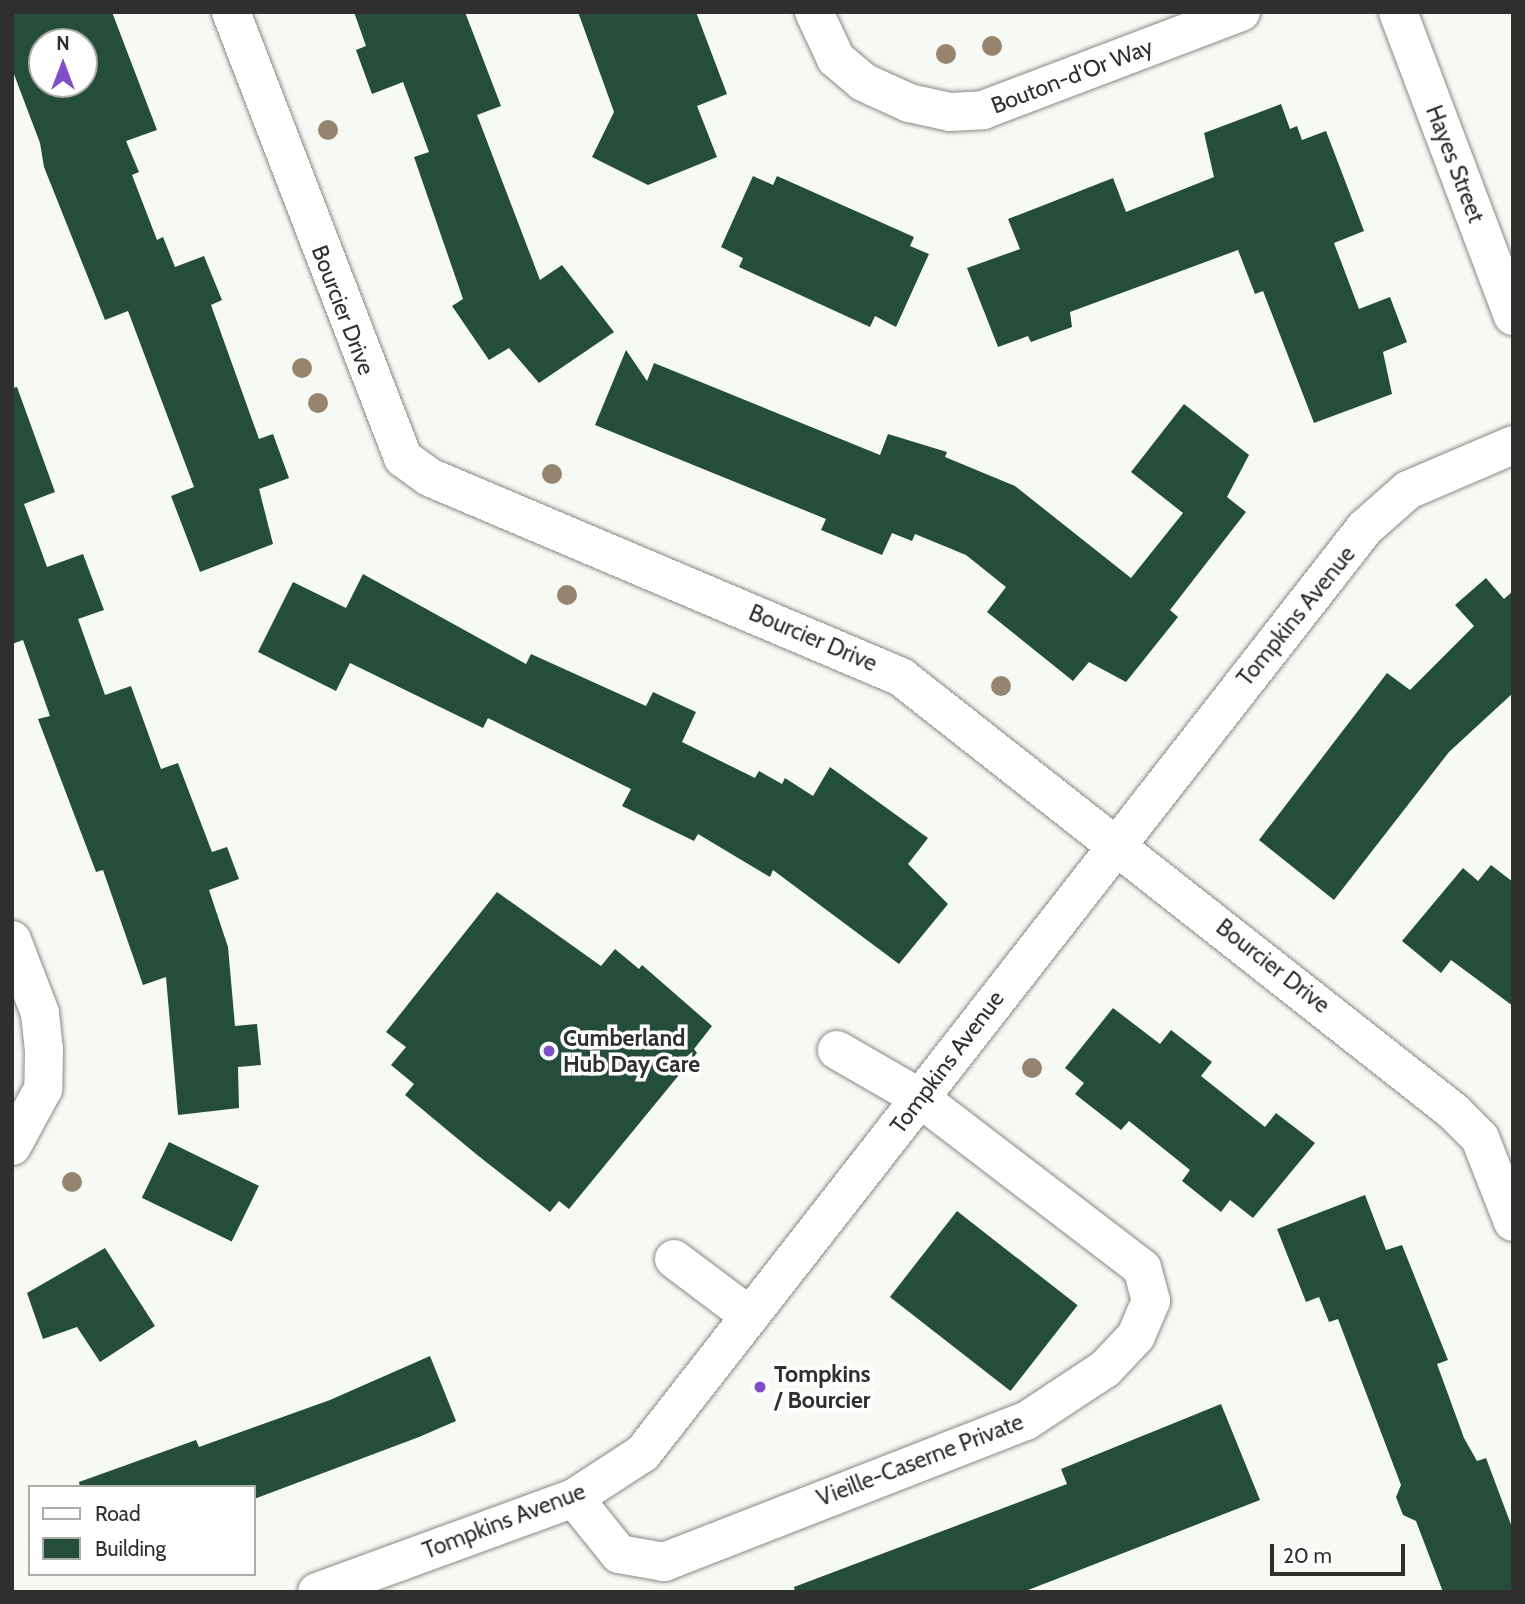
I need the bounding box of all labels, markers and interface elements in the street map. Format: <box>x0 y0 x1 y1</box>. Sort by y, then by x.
north arrow <box>28 28 98 98</box>
text: N <box>56 32 70 55</box>
street label: Bouton-d'Or Way <box>987 32 1157 120</box>
street label: Hayes Street <box>1420 101 1490 227</box>
street label: Bourcier Drive <box>306 241 380 379</box>
street label: Tompkins Avenue <box>1231 541 1361 691</box>
street label: Bourcier Drive <box>745 599 881 677</box>
street label: Bourcier Drive <box>1211 913 1335 1019</box>
street label: Tompkins Avenue <box>884 985 1010 1139</box>
place label: Cumberland Hub Day Care <box>563 1024 700 1078</box>
marker: Cumberland Hub Day Care <box>541 1043 557 1059</box>
place label: Tompkins / Bourcier <box>774 1360 870 1414</box>
marker: Tompkins / Bourcier <box>752 1379 768 1395</box>
street label: Vieille-Caserne Private <box>813 1408 1027 1512</box>
street label: Tompkins Avenue <box>419 1477 589 1565</box>
legend <box>28 1485 256 1576</box>
text: Road <box>95 1501 141 1526</box>
scale bar <box>1273 1530 1408 1574</box>
text: Building <box>95 1536 166 1561</box>
text: 20 m <box>1283 1543 1332 1568</box>

